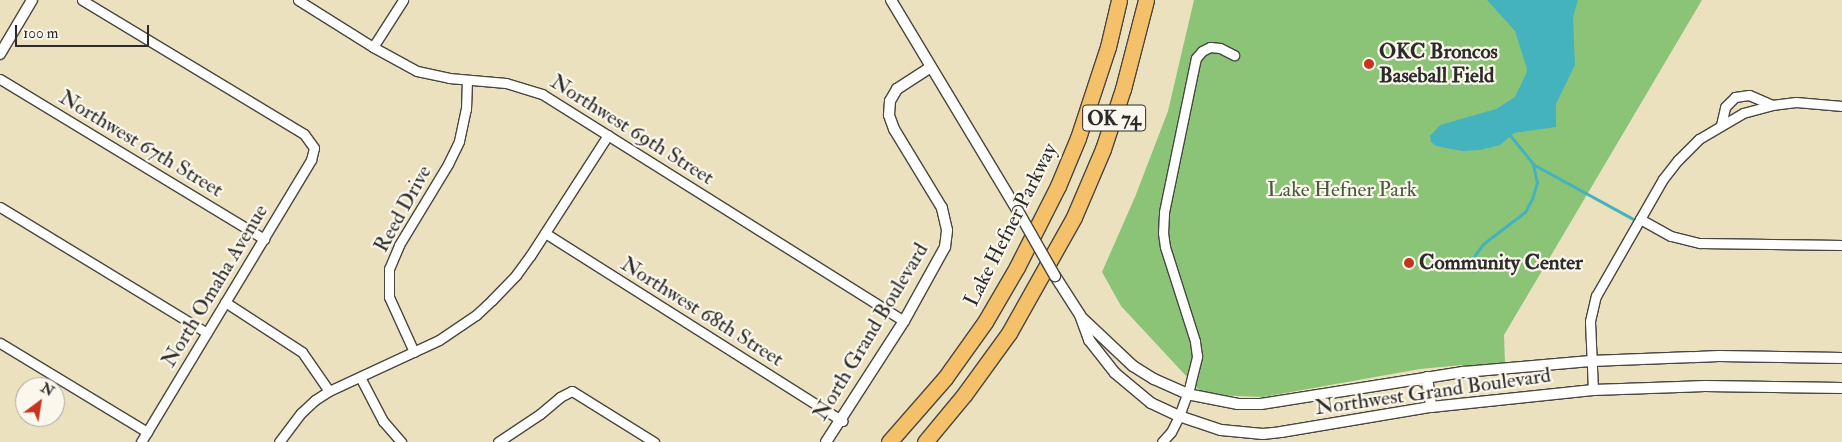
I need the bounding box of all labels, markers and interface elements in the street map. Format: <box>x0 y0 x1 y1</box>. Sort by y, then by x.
scale bar <box>18 15 151 47</box>
text: 100 m <box>23 24 58 43</box>
place label: OKC Broncos Baseball Field <box>1379 39 1498 89</box>
marker: OKC Broncos Baseball Field <box>1363 58 1375 70</box>
street label: Northwest 69th Street <box>546 69 718 191</box>
street label: Northwest 67th Street <box>54 85 228 203</box>
road number: OK 74 <box>1082 100 1146 136</box>
street label: Lake Hefner Parkway <box>959 139 1063 311</box>
street label: Reed Drive <box>369 161 437 257</box>
park label: Lake Hefner Park <box>1267 177 1417 203</box>
street label: North Omaha Avenue <box>156 200 274 372</box>
street label: North Grand Boulevard <box>808 239 934 425</box>
place label: Community Center <box>1419 250 1583 276</box>
street label: Northwest 68th Street <box>616 252 788 372</box>
marker: Community Center <box>1403 257 1415 269</box>
street label: Northwest Grand Boulevard <box>1313 363 1553 421</box>
north arrow <box>15 377 65 427</box>
text: N <box>38 379 57 400</box>

